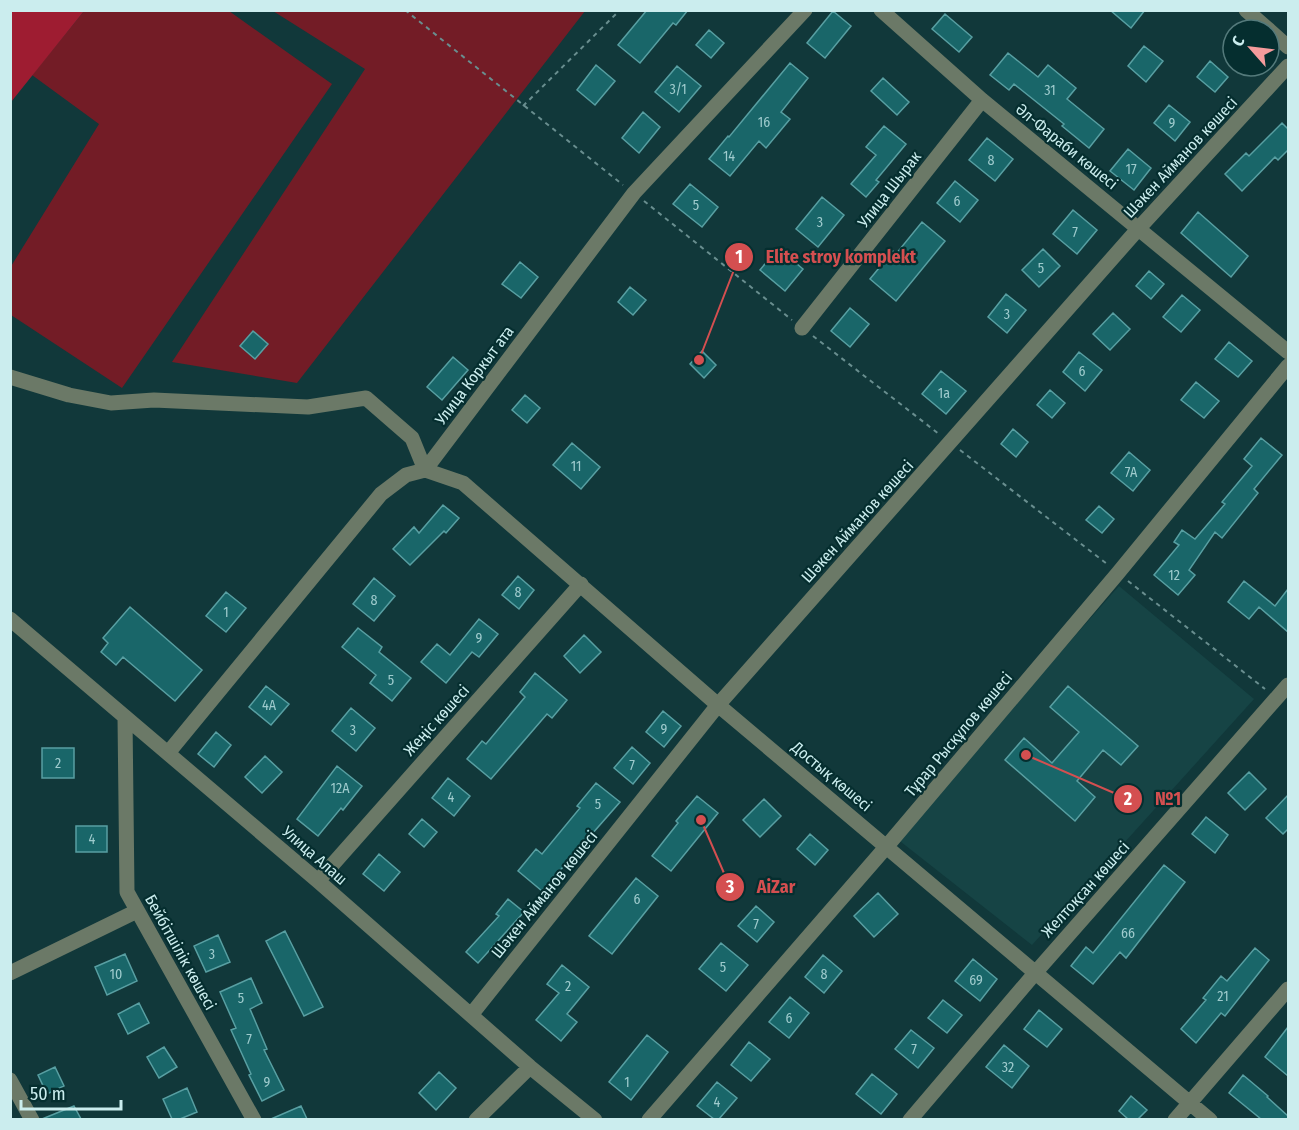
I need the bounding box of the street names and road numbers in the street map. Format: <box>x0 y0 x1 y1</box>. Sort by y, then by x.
street label: Шәкен Айманов көшесі <box>1120 93 1241 222</box>
street label: Әл-Фараби көшесі <box>1012 99 1122 193</box>
street label: Улица Шырак <box>853 147 925 232</box>
street label: Улица Коркыт ата <box>430 322 518 429</box>
street label: Шәкен Айманов көшесі <box>797 456 917 586</box>
street label: Тұрар Рысқұлов көшесі <box>901 668 1016 801</box>
street label: Жеңіс көшесі <box>400 681 473 760</box>
street label: Достық көшесі <box>787 737 876 815</box>
street label: Улица Алаш <box>278 821 351 889</box>
street label: Шәкен Айманов көшесі <box>487 827 602 962</box>
street label: Желтоқсан көшесі <box>1037 838 1133 941</box>
street label: Бейбітшілік көшесі <box>141 891 220 1013</box>

